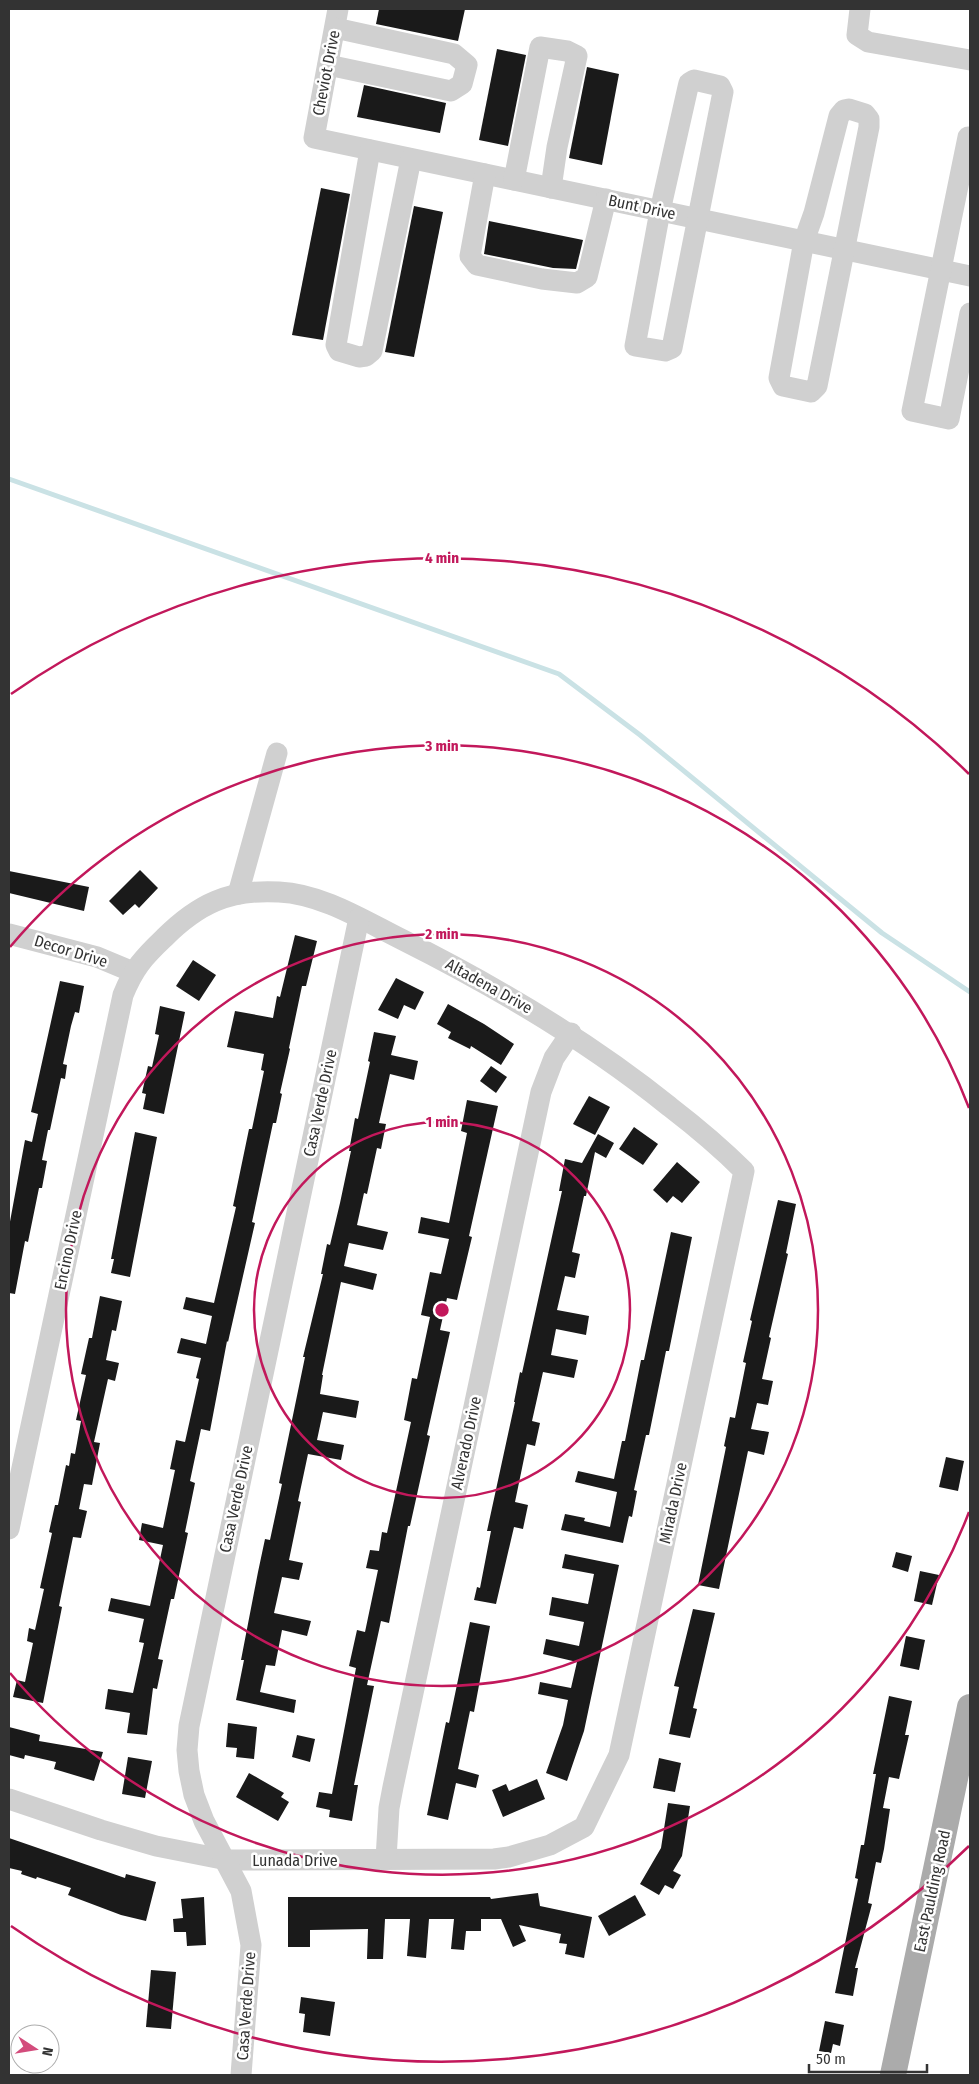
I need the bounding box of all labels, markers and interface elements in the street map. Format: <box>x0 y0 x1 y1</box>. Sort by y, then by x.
street label: Cheviot Drive <box>308 29 344 117</box>
street label: Bunt Drive <box>607 191 678 223</box>
text: 4 min <box>425 549 459 567</box>
text: 3 min <box>424 737 459 755</box>
text: 2 min <box>424 925 459 943</box>
street label: Decor Drive <box>32 931 110 971</box>
street label: Altadena Drive <box>442 954 536 1018</box>
street label: Casa Verde Drive <box>299 1048 341 1158</box>
text: 1 min <box>426 1113 458 1131</box>
street label: Encino Drive <box>50 1208 86 1292</box>
centre of rings <box>433 1301 451 1319</box>
street label: Alverado Drive <box>447 1394 485 1491</box>
street label: Casa Verde Drive <box>215 1444 257 1554</box>
street label: Mirada Drive <box>655 1461 691 1545</box>
street label: East Paulding Road <box>910 1828 954 1954</box>
street label: Lunada Drive <box>252 1851 338 1870</box>
street label: Casa Verde Drive <box>233 1951 259 2061</box>
north arrow <box>10 2024 60 2074</box>
scale bar <box>809 2042 926 2074</box>
text: N <box>38 2046 56 2057</box>
text: 50 m <box>816 2050 846 2068</box>

